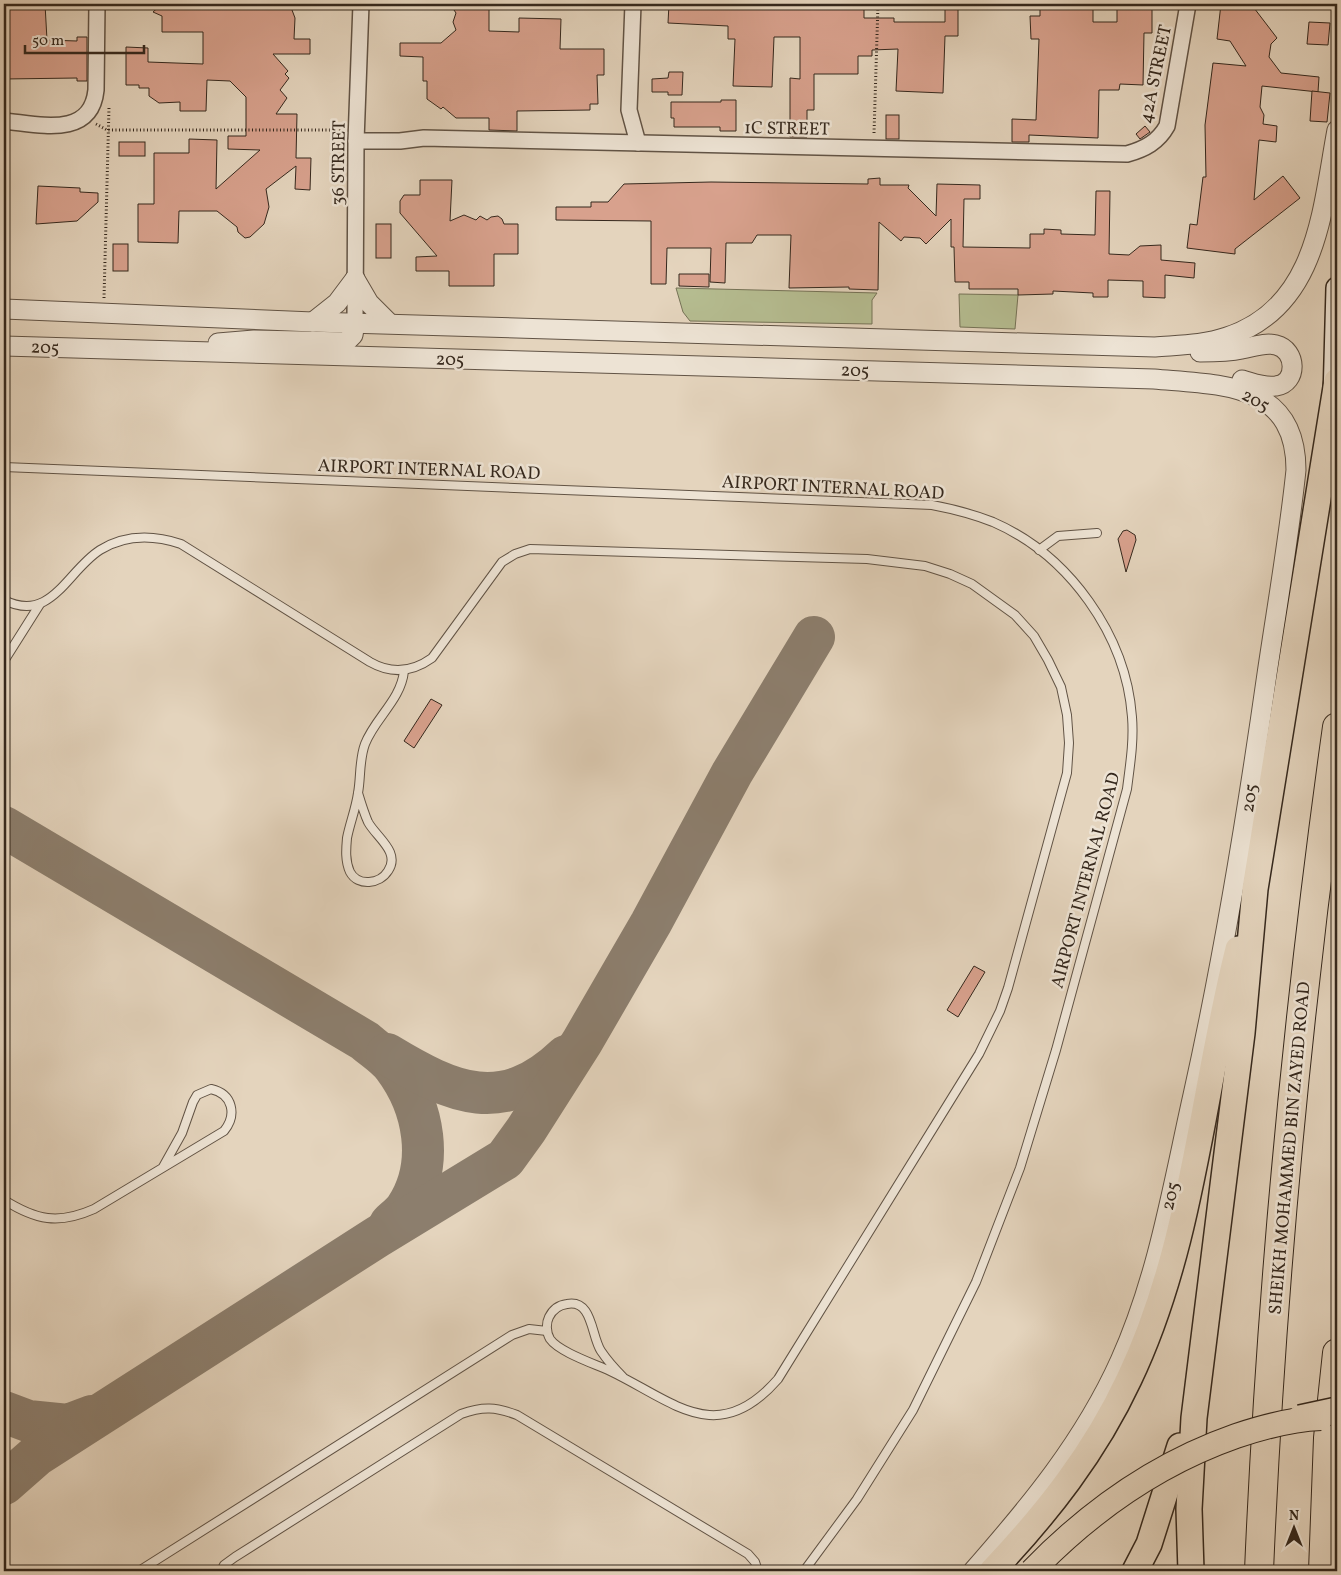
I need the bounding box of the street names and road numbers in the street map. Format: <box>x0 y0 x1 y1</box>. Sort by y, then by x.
street label: 42A STREET <box>1134 22 1179 126</box>
street label: 1C STREET <box>744 116 831 143</box>
street label: 36 STREET <box>326 120 353 206</box>
street label: 205 <box>30 336 60 361</box>
street label: 205 <box>435 348 465 373</box>
street label: 205 <box>840 359 870 384</box>
street label: 205 <box>1237 383 1274 419</box>
street label: AIRPORT INTERNAL ROAD <box>317 454 541 487</box>
street label: AIRPORT INTERNAL ROAD <box>721 470 945 507</box>
street label: AIRPORT INTERNAL ROAD <box>1046 770 1127 991</box>
street label: 205 <box>1236 782 1265 814</box>
street label: SHEIKH MOHAMMED BIN ZAYED ROAD <box>1263 981 1318 1316</box>
street label: 205 <box>1156 1179 1187 1213</box>

